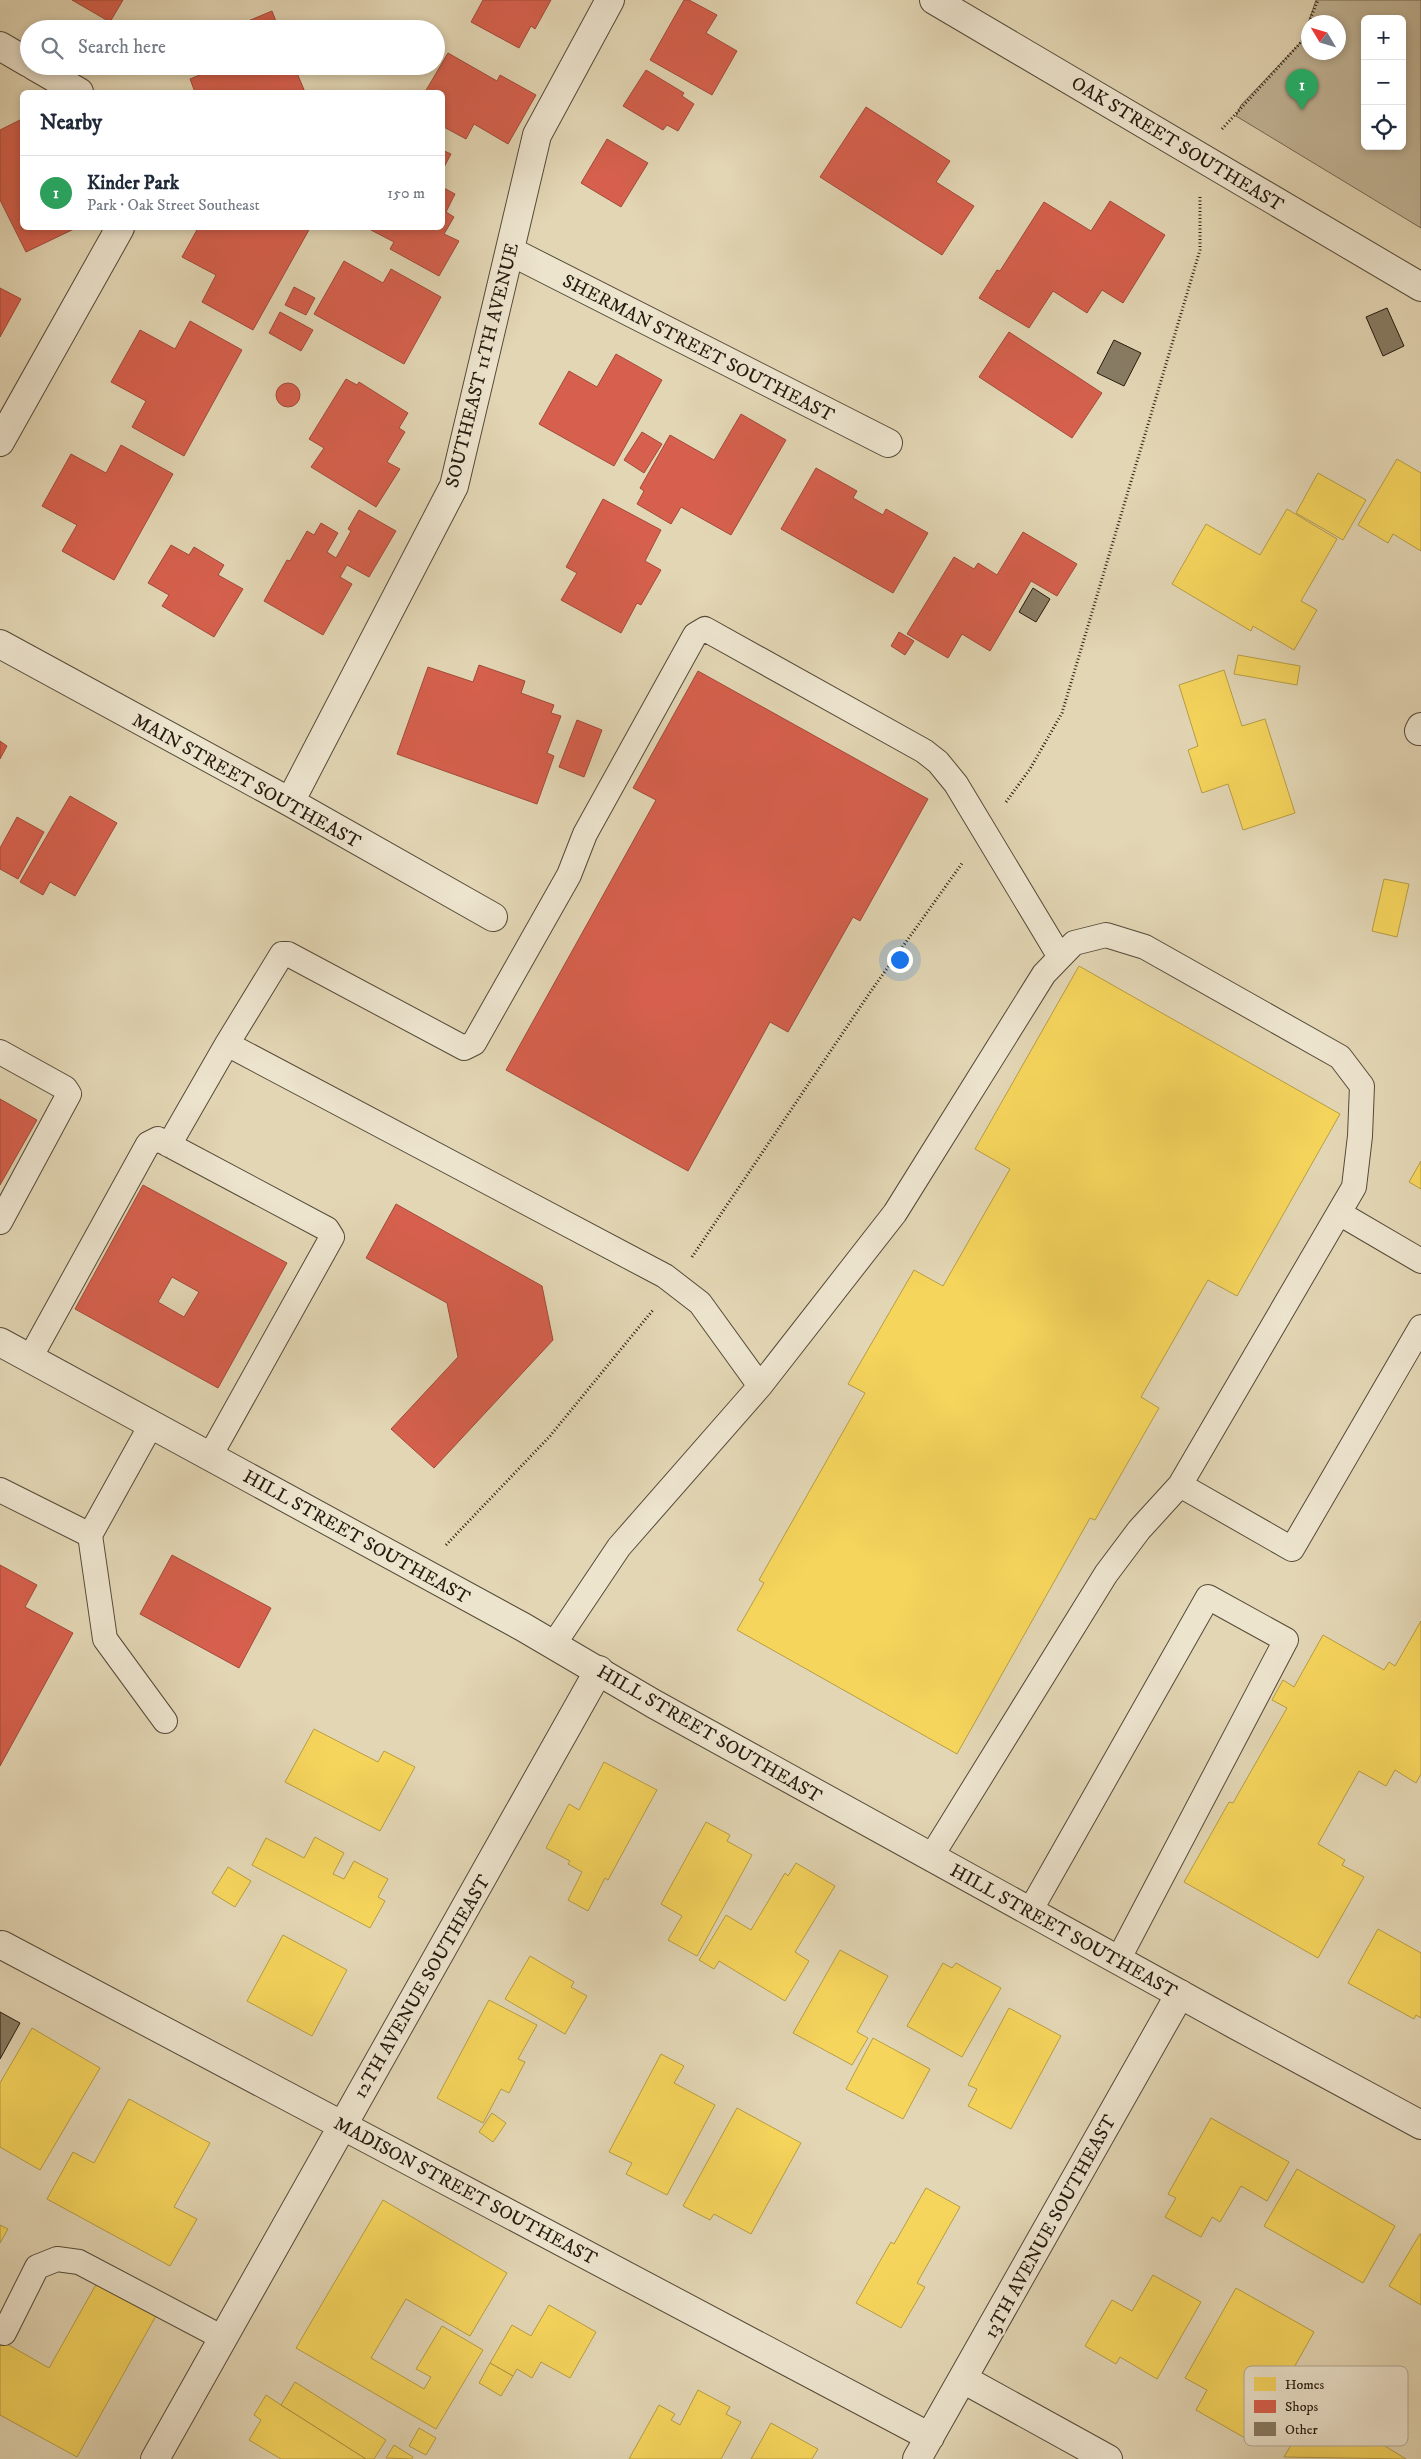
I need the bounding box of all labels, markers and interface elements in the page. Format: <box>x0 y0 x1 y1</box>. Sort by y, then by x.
north arrow <box>1301 15 1346 60</box>
map controls <box>1361 15 1406 150</box>
button: + <box>1361 15 1406 60</box>
search box <box>20 20 445 75</box>
icon: search <box>38 34 66 62</box>
text: Search here <box>78 36 166 59</box>
button: − <box>1361 60 1406 105</box>
pin: 1 <box>1286 69 1318 110</box>
street label: OAK STREET SOUTHEAST <box>1067 72 1288 217</box>
button: locate <box>1361 105 1406 150</box>
text: Nearby <box>40 110 102 136</box>
text: Kinder Park <box>87 172 179 195</box>
text: 1 <box>53 183 59 203</box>
text: 150 m <box>387 183 425 203</box>
text: Park · Oak Street Southeast <box>87 195 260 215</box>
street label: SOUTHEAST 11TH AVENUE <box>441 241 524 490</box>
street label: SHERMAN STREET SOUTHEAST <box>559 270 839 427</box>
street label: MAIN STREET SOUTHEAST <box>128 709 365 854</box>
your location <box>887 947 913 973</box>
street label: HILL STREET SOUTHEAST <box>239 1465 474 1610</box>
street label: HILL STREET SOUTHEAST <box>593 1660 826 1809</box>
street label: HILL STREET SOUTHEAST <box>946 1859 1181 2004</box>
street label: 12TH AVENUE SOUTHEAST <box>349 1871 496 2102</box>
street label: 13TH AVENUE SOUTHEAST <box>979 2111 1122 2342</box>
street label: MADISON STREET SOUTHEAST <box>330 2112 601 2271</box>
legend <box>1244 2366 1408 2446</box>
text: Homes <box>1285 2376 1325 2394</box>
text: Shops <box>1285 2398 1318 2416</box>
text: Other <box>1285 2421 1318 2439</box>

